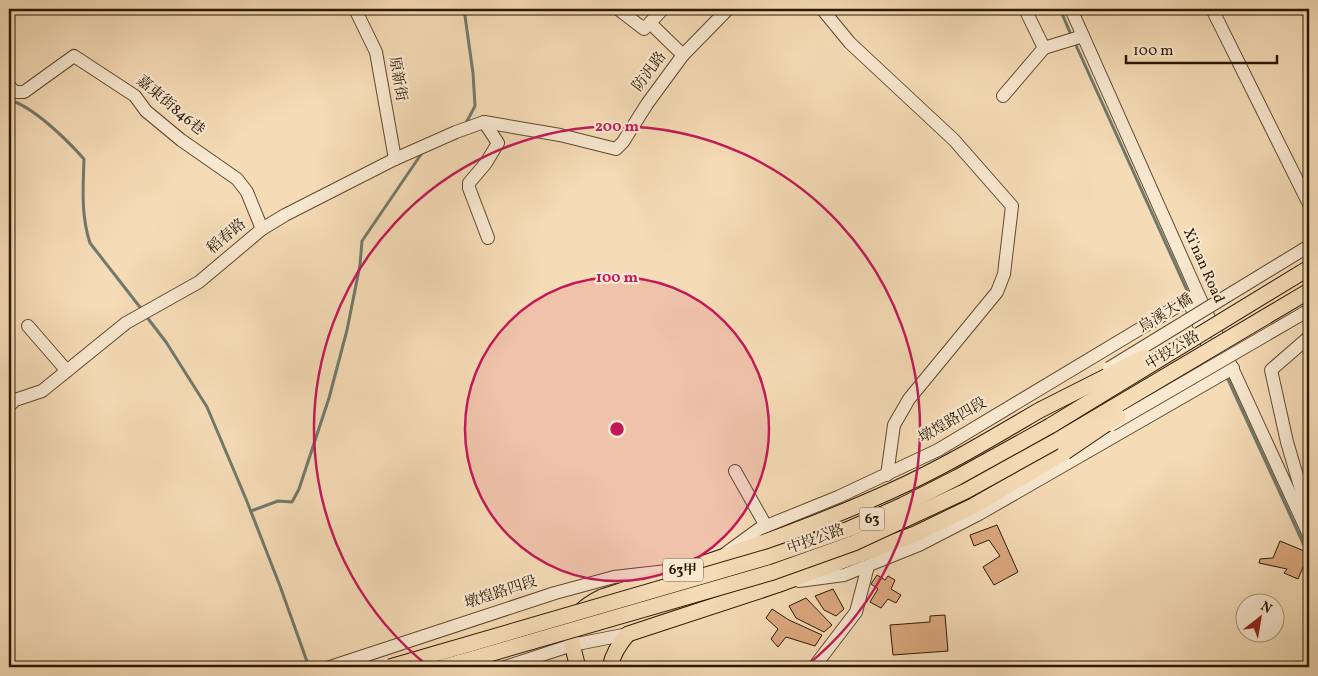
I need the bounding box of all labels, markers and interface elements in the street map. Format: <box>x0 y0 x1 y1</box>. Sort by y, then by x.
scale bar <box>1126 32 1277 64</box>
text: 100 m <box>1133 41 1173 62</box>
street label: 防汎路 <box>628 48 672 96</box>
street label: 原新街 <box>383 55 411 103</box>
street label: 嘉東街846巷 <box>131 71 209 141</box>
text: 200 m <box>595 117 639 138</box>
street label: 稻春路 <box>203 214 251 260</box>
street label: Xi'nan Road <box>1177 225 1229 307</box>
text: 100 m <box>596 268 639 289</box>
street label: 烏溪大橋 <box>1135 290 1197 338</box>
street label: 中投公路 <box>1142 327 1204 375</box>
street label: 墩煌路四段 <box>915 393 991 449</box>
centre of rings <box>608 420 626 438</box>
road number: 63 <box>860 508 884 530</box>
street label: 中投公路 <box>784 520 848 560</box>
road number: 63甲 <box>663 558 703 582</box>
street label: 墩煌路四段 <box>462 571 540 615</box>
north arrow <box>1236 594 1286 644</box>
text: N <box>1257 597 1275 619</box>

